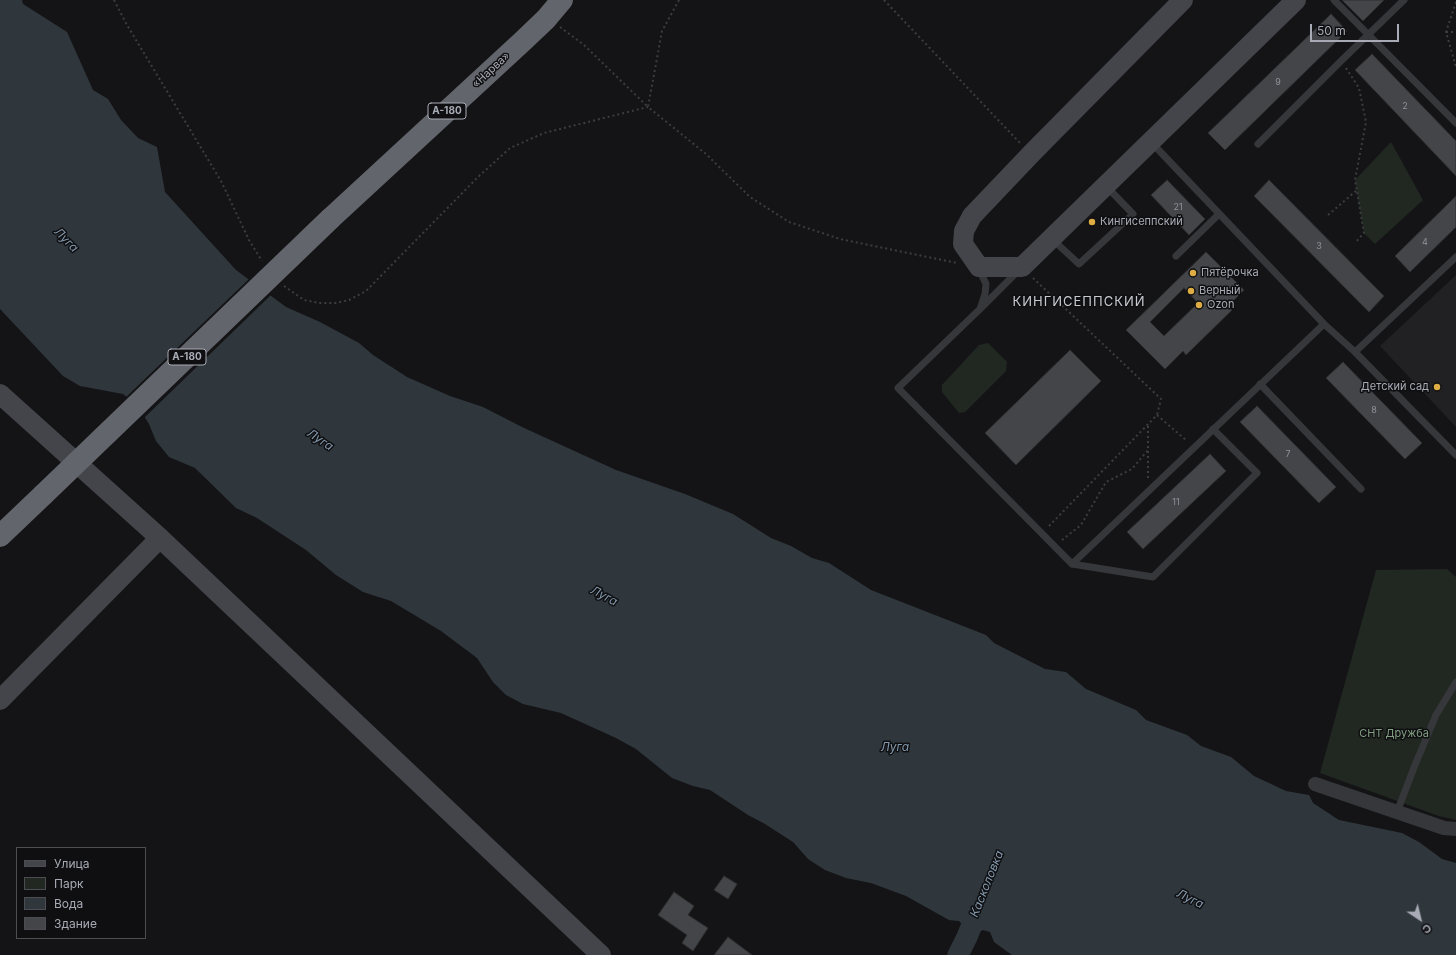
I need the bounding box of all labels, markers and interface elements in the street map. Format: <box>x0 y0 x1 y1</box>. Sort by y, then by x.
scale bar <box>1312 16 1401 42</box>
text: 50 m <box>1317 23 1346 38</box>
street label: «Нарва» <box>470 49 512 91</box>
house number: 9 <box>1275 77 1281 87</box>
house number: 2 <box>1402 101 1408 111</box>
road number: А-180 <box>428 103 466 119</box>
house number: 21 <box>1173 202 1183 212</box>
place label: Кингисеппский <box>1100 215 1183 229</box>
marker: Кингисеппский <box>1087 217 1097 227</box>
water label: Луга <box>51 225 81 255</box>
house number: 4 <box>1422 237 1428 247</box>
house number: 3 <box>1316 241 1322 251</box>
place label: Пятёрочка <box>1201 266 1259 280</box>
marker: Пятёрочка <box>1188 268 1198 278</box>
place label: Верный <box>1199 284 1240 298</box>
marker: Верный <box>1186 286 1196 296</box>
district label: КИНГИСЕППСКИЙ <box>1013 294 1145 310</box>
place label: Ozon <box>1207 298 1234 312</box>
marker: Ozon <box>1194 300 1204 310</box>
road number: А-180 <box>168 349 206 365</box>
place label: Детский сад <box>1361 380 1429 394</box>
marker: Детский сад <box>1432 382 1442 392</box>
house number: 8 <box>1371 405 1377 415</box>
water label: Луга <box>304 426 336 454</box>
house number: 7 <box>1285 449 1291 459</box>
house number: 11 <box>1172 497 1180 507</box>
water label: Луга <box>588 583 620 609</box>
park label: СНТ Дружба <box>1359 727 1429 741</box>
water label: Луга <box>881 740 909 754</box>
legend <box>16 847 146 939</box>
water label: Касколовка <box>967 849 1007 919</box>
text: Улица <box>54 856 89 871</box>
text: Парк <box>54 876 84 891</box>
water label: Луга <box>1174 886 1206 912</box>
text: Вода <box>54 896 83 911</box>
north arrow <box>1400 899 1440 939</box>
text: Здание <box>54 916 97 931</box>
text: С <box>1420 921 1434 937</box>

